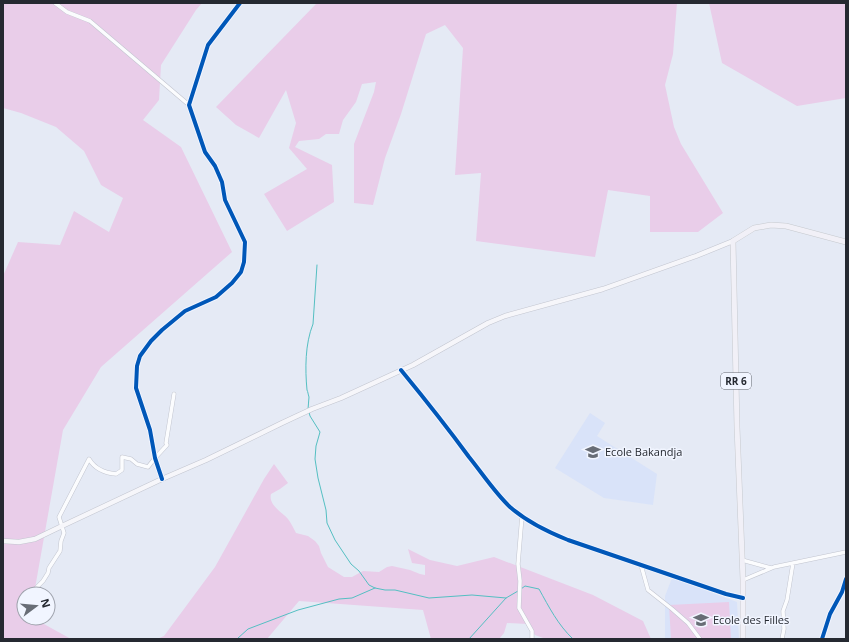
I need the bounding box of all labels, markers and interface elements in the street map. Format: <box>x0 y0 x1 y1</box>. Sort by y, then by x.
road number: RR 6 <box>721 373 751 389</box>
school or university icon: Ecole Bakandja <box>584 443 602 461</box>
place label: Ecole Bakandja <box>605 444 682 459</box>
north arrow <box>16 586 56 626</box>
text: N <box>38 597 55 609</box>
school or university icon: Ecole des Filles <box>692 611 710 629</box>
place label: Ecole des Filles <box>713 612 789 627</box>

